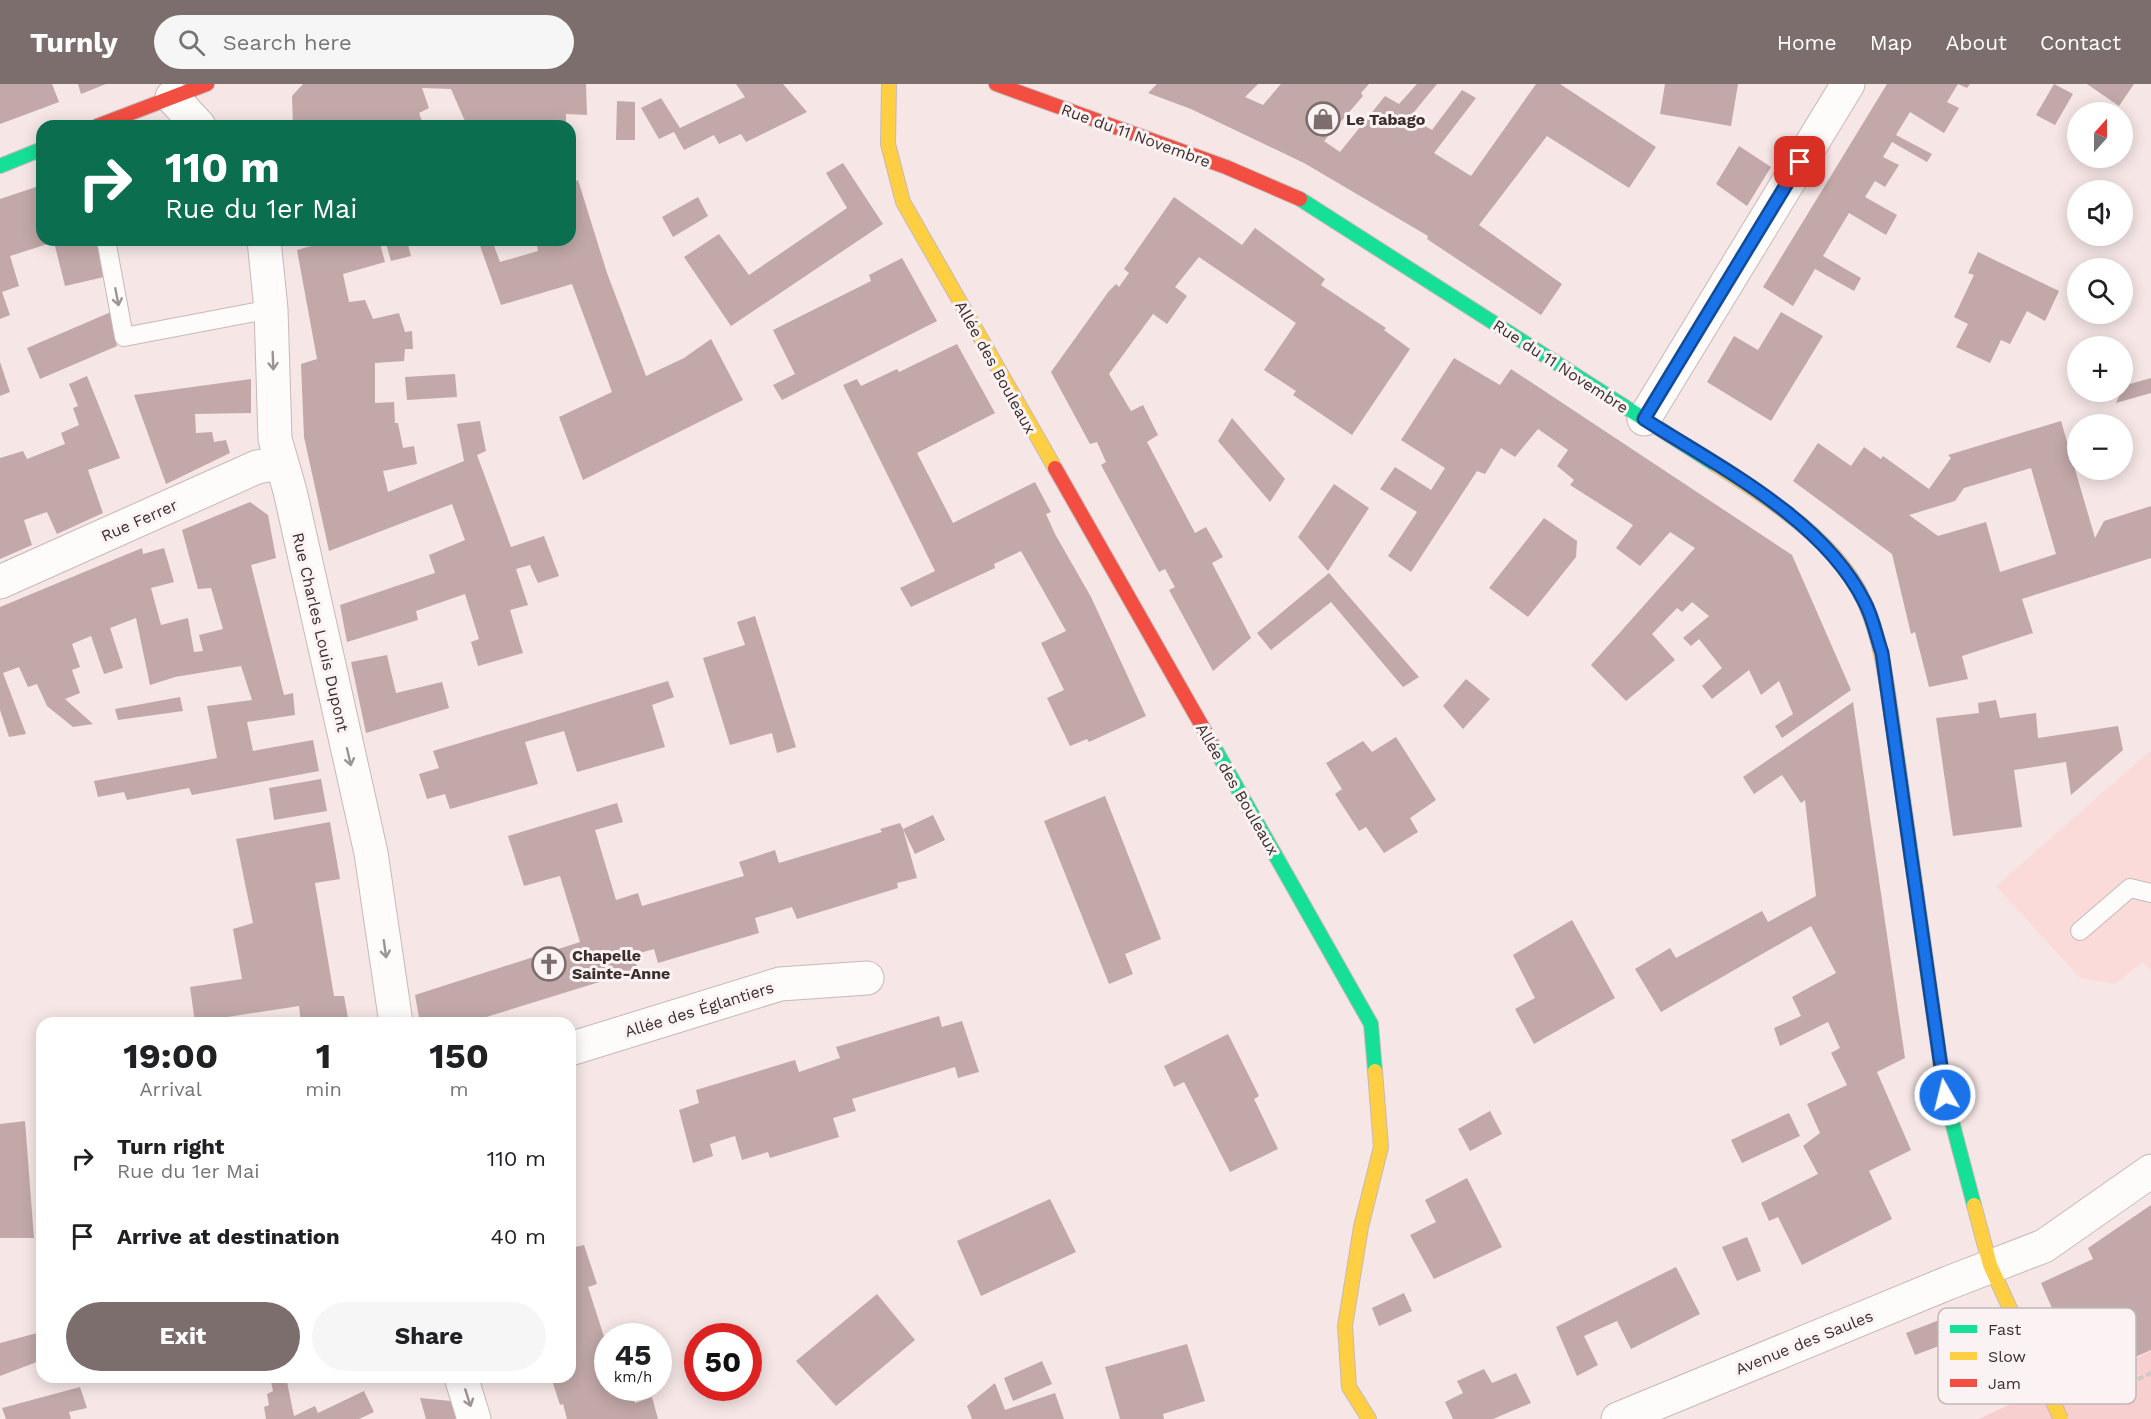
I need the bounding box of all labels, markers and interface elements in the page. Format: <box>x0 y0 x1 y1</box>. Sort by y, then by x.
search box <box>154 15 574 69</box>
text: Turnly <box>30 26 118 59</box>
icon: search <box>175 26 208 59</box>
text: Search here <box>223 30 352 55</box>
text: Home <box>1777 30 1837 55</box>
text: Map <box>1870 30 1913 55</box>
text: About <box>1946 30 2007 55</box>
text: Contact <box>2040 30 2121 55</box>
street label: Rue du 11 Novembre <box>1059 100 1213 171</box>
shop icon: Le Tabago <box>1305 101 1341 137</box>
north arrow <box>2067 102 2133 168</box>
map controls <box>2067 102 2133 480</box>
place label: Le Tabago <box>1346 110 1426 129</box>
pin <box>1774 136 1825 187</box>
text: 110 m <box>165 143 280 192</box>
icon: right <box>66 144 144 222</box>
icon: arrive <box>1783 145 1816 178</box>
button: sound <box>2067 180 2133 246</box>
text: Rue du 1er Mai <box>165 193 357 225</box>
button: search <box>2067 258 2133 324</box>
one-way arrow <box>112 287 123 307</box>
street label: Allée des Bouleaux <box>951 298 1040 437</box>
street label: Rue du 11 Novembre <box>1489 316 1632 417</box>
button: + <box>2067 336 2133 402</box>
one-way arrow <box>267 351 278 371</box>
button: − <box>2067 414 2133 480</box>
street label: Rue Ferrer <box>98 495 181 546</box>
street label: Rue Charles Louis Dupont <box>288 531 353 734</box>
street label: Allée des Bouleaux <box>1192 720 1283 858</box>
one-way arrow <box>344 748 356 767</box>
one-way arrow <box>380 939 391 958</box>
church icon: Chapelle Sainte-Anne <box>531 946 567 982</box>
place label: Chapelle Sainte-Anne <box>572 946 670 983</box>
street label: Allée des Églantiers <box>622 978 776 1041</box>
text: 19:00 <box>123 1035 218 1077</box>
text: 1 <box>316 1035 331 1077</box>
text: 150 <box>429 1035 489 1077</box>
position arrow <box>1913 1063 1977 1127</box>
text: Arrival <box>139 1077 202 1101</box>
text: min <box>305 1077 342 1101</box>
text: m <box>449 1077 469 1101</box>
text: Turn right <box>117 1134 224 1159</box>
icon: right <box>66 1142 99 1175</box>
text: 110 m <box>487 1146 546 1171</box>
text: Rue du 1er Mai <box>117 1159 260 1183</box>
icon: arrive <box>66 1220 99 1253</box>
text: Arrive at destination <box>117 1224 340 1249</box>
text: 40 m <box>490 1224 546 1249</box>
button: Exit <box>66 1302 300 1371</box>
button: Share <box>312 1302 546 1371</box>
street label: Avenue des Saules <box>1733 1306 1876 1379</box>
legend <box>1938 1308 2136 1404</box>
text: Fast <box>1988 1320 2021 1339</box>
speed limit sign: 50 <box>684 1323 762 1401</box>
text: 45 <box>615 1337 651 1372</box>
text: Slow <box>1988 1347 2026 1366</box>
text: km/h <box>614 1368 652 1386</box>
text: Jam <box>1988 1374 2021 1393</box>
one-way arrow <box>463 1388 474 1407</box>

